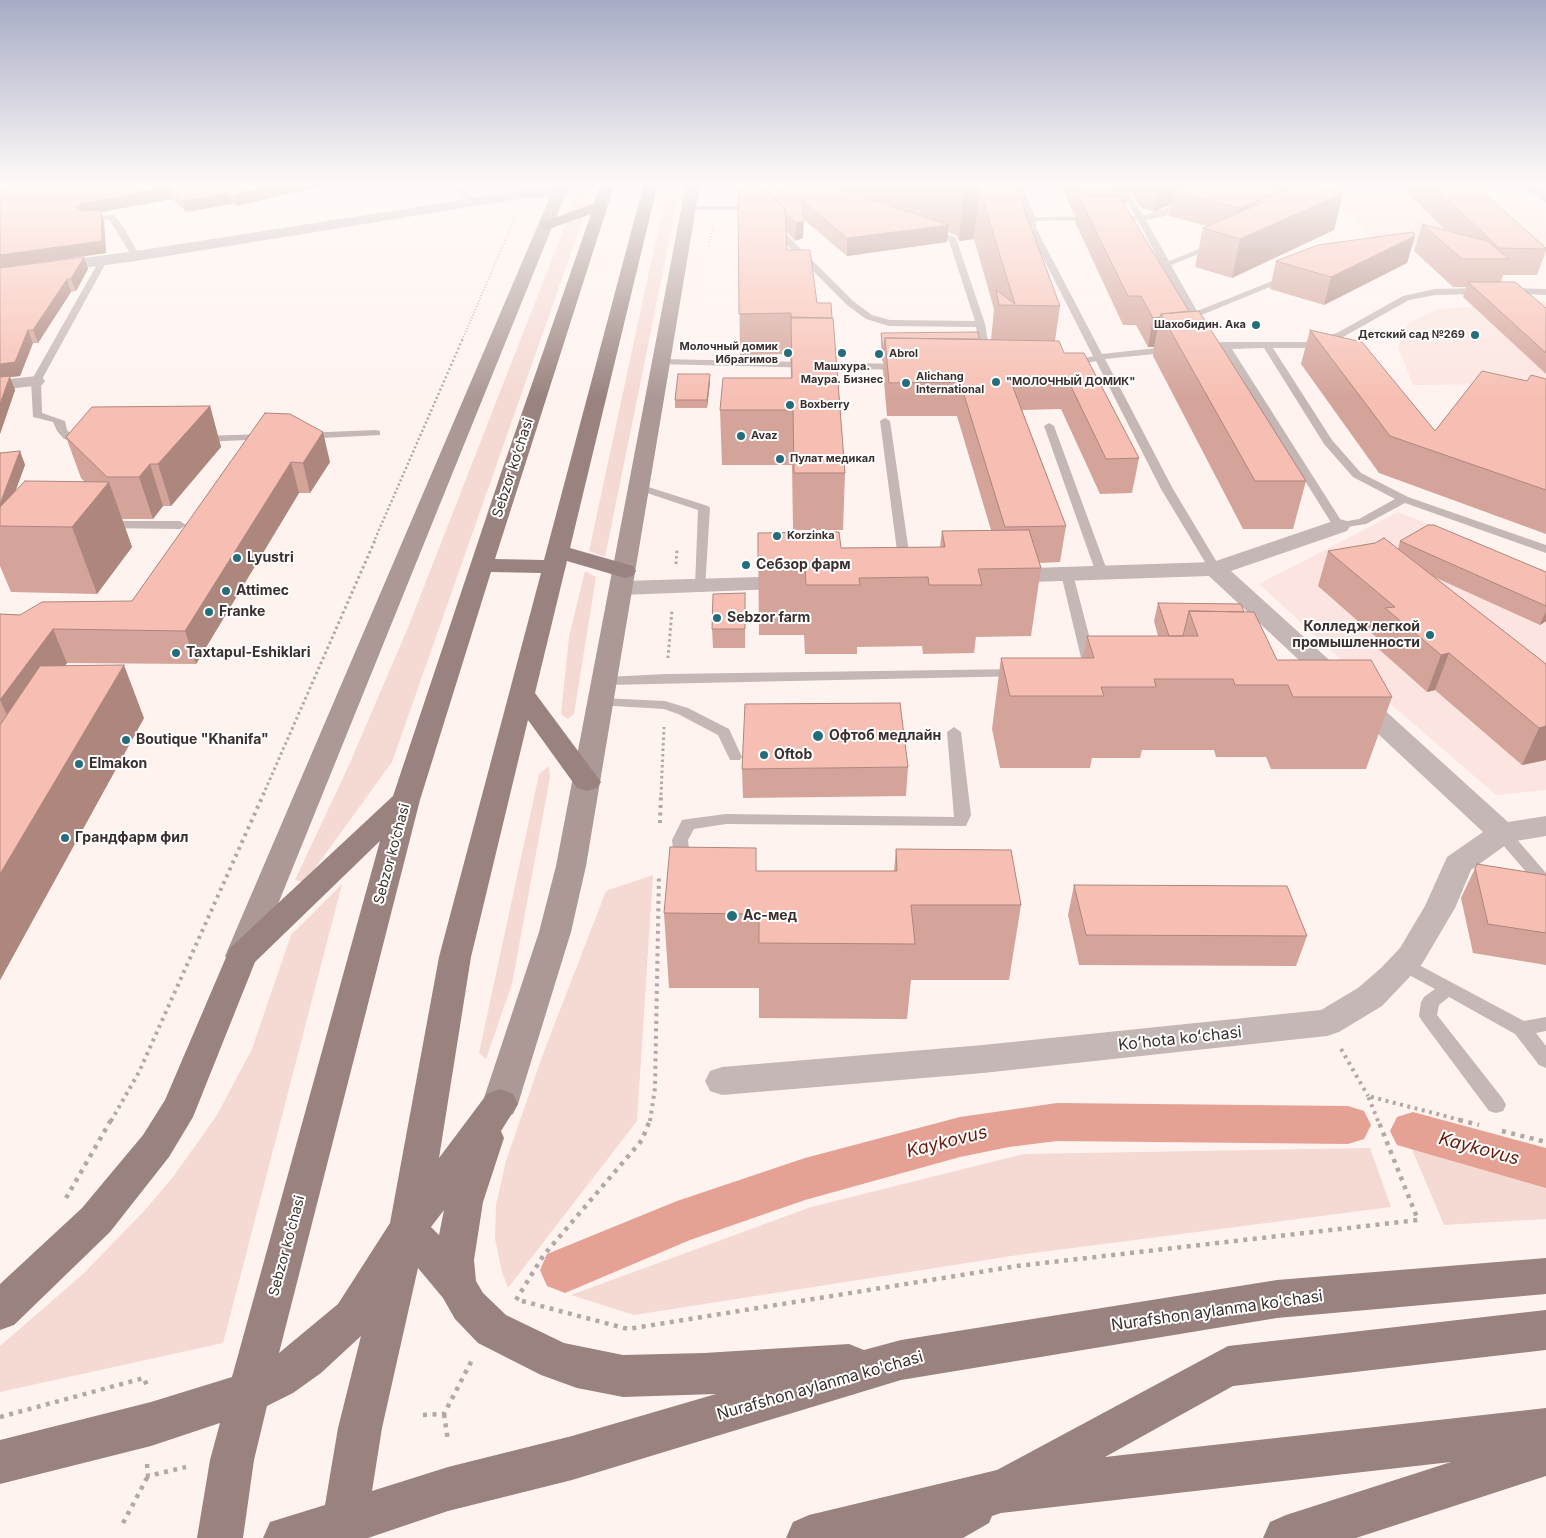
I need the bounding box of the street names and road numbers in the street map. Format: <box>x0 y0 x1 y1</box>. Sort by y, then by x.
street label: Sebzor ko‘chasi <box>489 416 537 520</box>
street label: Sebzor ko‘chasi <box>370 802 414 906</box>
street label: Koʻhota koʻchasi <box>1117 1023 1243 1055</box>
street label: Sebzor ko‘chasi <box>265 1194 309 1298</box>
street label: Nurafshon aylanma ko'chasi <box>1110 1287 1324 1335</box>
street label: Nurafshon aylanma ko'chasi <box>715 1347 925 1425</box>

